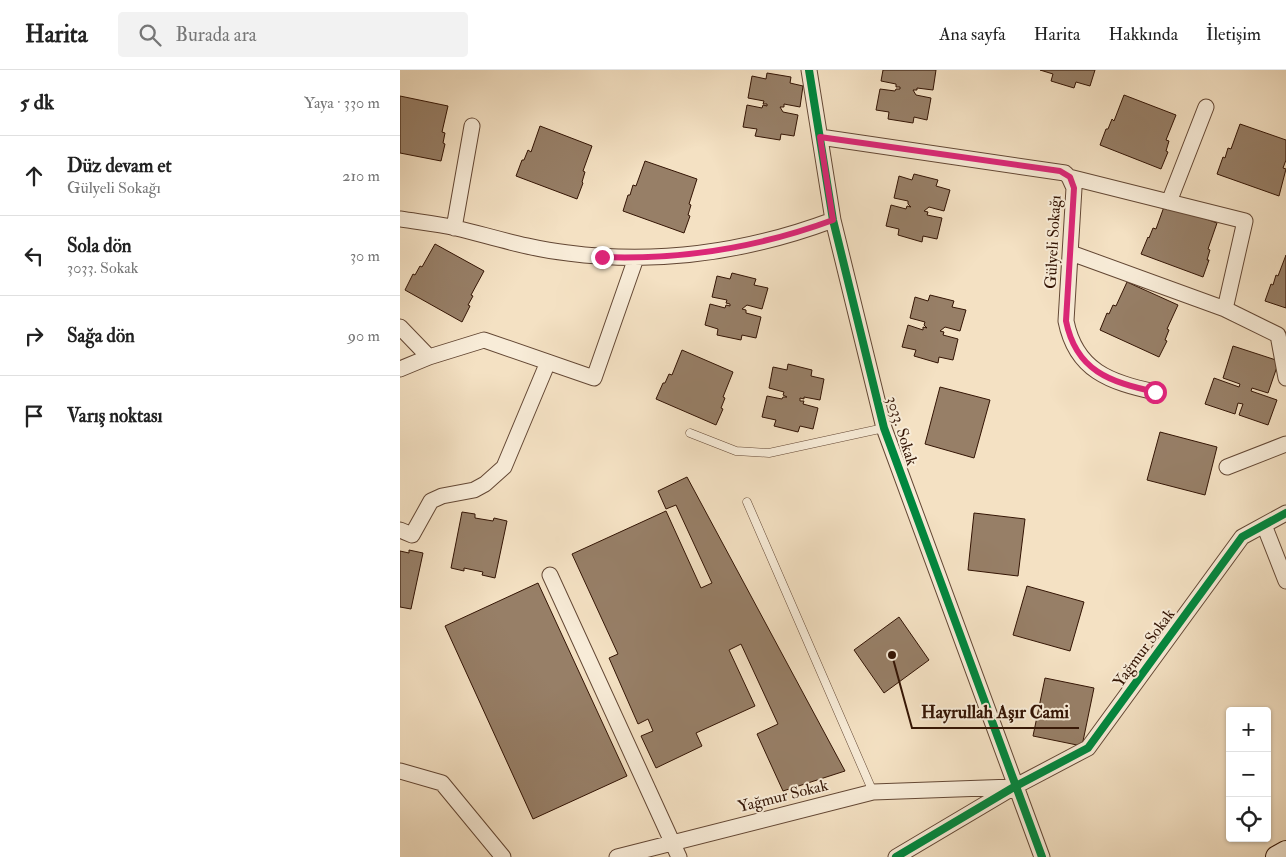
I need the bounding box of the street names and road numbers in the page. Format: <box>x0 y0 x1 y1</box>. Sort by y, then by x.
street label: Gülyeli Sokağı <box>1041 195 1065 289</box>
street label: 3033. Sokak <box>882 394 922 468</box>
street label: Yağmur Sokak <box>1109 605 1179 691</box>
street label: Yağmur Sokak <box>736 775 830 817</box>

